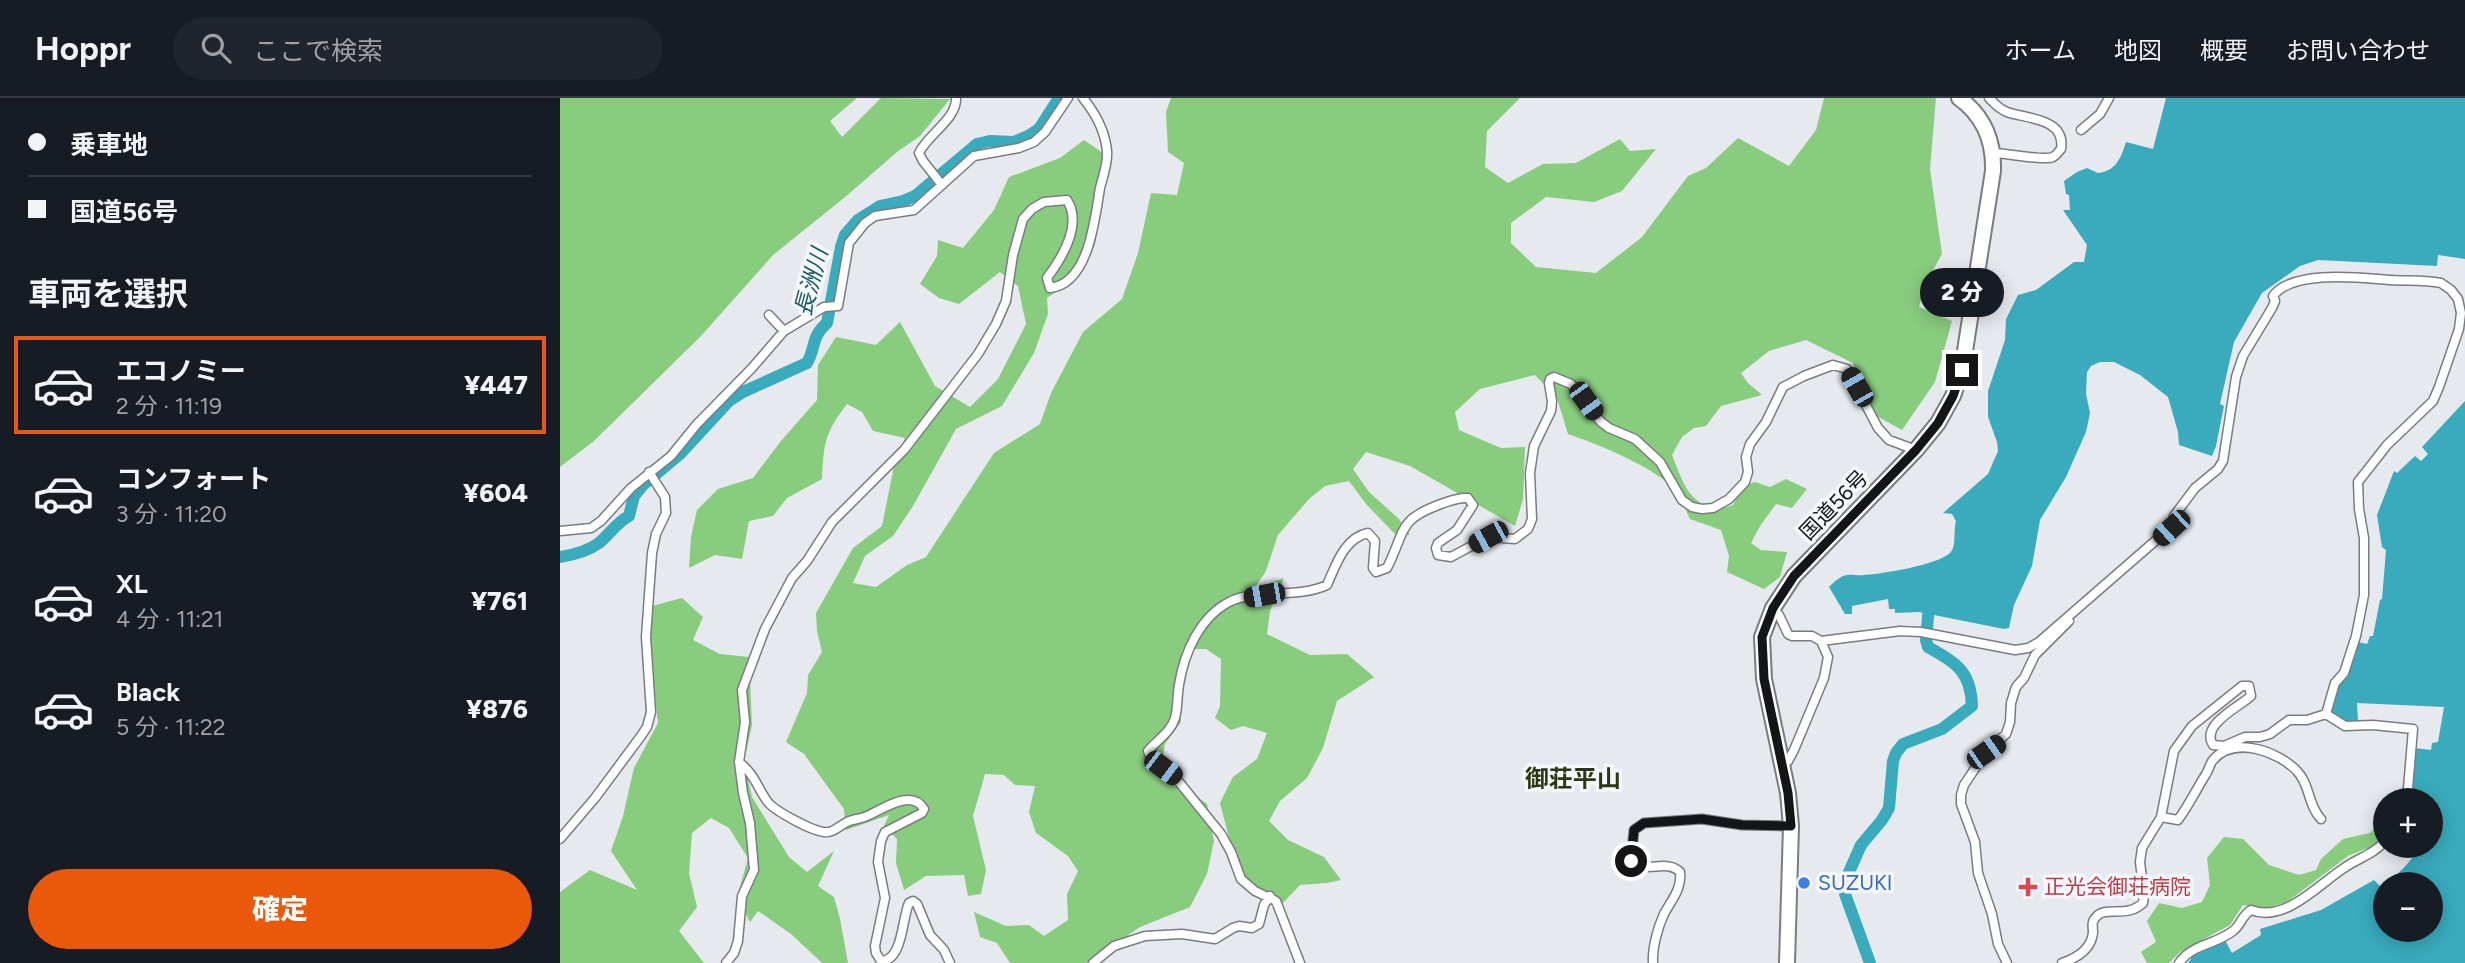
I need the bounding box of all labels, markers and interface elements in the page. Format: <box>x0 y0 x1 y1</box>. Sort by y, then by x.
search box <box>173 17 663 80</box>
text: Hoppr <box>35 29 131 68</box>
icon: search <box>197 29 235 67</box>
text: ここで検索 <box>253 35 383 67</box>
text: ホーム <box>2005 36 2076 65</box>
text: 地図 <box>2114 36 2162 65</box>
text: 概要 <box>2200 36 2248 65</box>
text: お問い合わせ <box>2286 36 2430 65</box>
text: 乗車地 <box>70 129 148 161</box>
text: 国道56号 <box>70 196 178 228</box>
water label: 長洲川 <box>789 242 834 319</box>
callout: 2 分 <box>1920 268 2004 317</box>
text: 車両を選択 <box>28 275 188 313</box>
text: 2 分 <box>1941 278 1983 306</box>
icon: car <box>32 354 95 417</box>
route end <box>1946 354 1978 386</box>
text: エコノミー <box>116 355 246 387</box>
car <box>1838 364 1877 410</box>
text: ¥447 <box>464 369 528 401</box>
car <box>1566 378 1607 424</box>
text: 2 分 · 11:19 <box>116 392 222 420</box>
icon: car <box>32 462 95 525</box>
text: コンフォート <box>116 463 271 495</box>
street label: 国道56号 <box>1794 465 1873 545</box>
text: ¥604 <box>463 477 528 509</box>
text: 3 分 · 11:20 <box>116 500 227 528</box>
car <box>2149 506 2194 550</box>
car <box>1465 518 1512 556</box>
text: XL <box>116 568 148 600</box>
icon: car <box>32 570 95 633</box>
car <box>1242 581 1287 609</box>
text: ¥761 <box>471 585 528 617</box>
text: 4 分 · 11:21 <box>116 605 223 633</box>
text: Black <box>116 676 180 708</box>
icon: car <box>32 678 95 741</box>
text: ¥876 <box>466 693 528 725</box>
text: 5 分 · 11:22 <box>116 713 226 741</box>
car <box>1963 731 2010 773</box>
car <box>1140 747 1187 789</box>
district label: 御荘平山 <box>1525 764 1621 793</box>
map controls <box>2373 788 2443 942</box>
button: + <box>2373 788 2443 858</box>
route start <box>1615 845 1647 877</box>
button: 確定 <box>28 869 532 949</box>
place label: SUZUKI <box>1818 870 1893 895</box>
button: − <box>2373 872 2443 942</box>
place label: 正光会御荘病院 <box>2044 874 2191 899</box>
marker: SUZUKI <box>1796 875 1812 891</box>
marker: 正光会御荘病院 <box>2018 877 2038 897</box>

